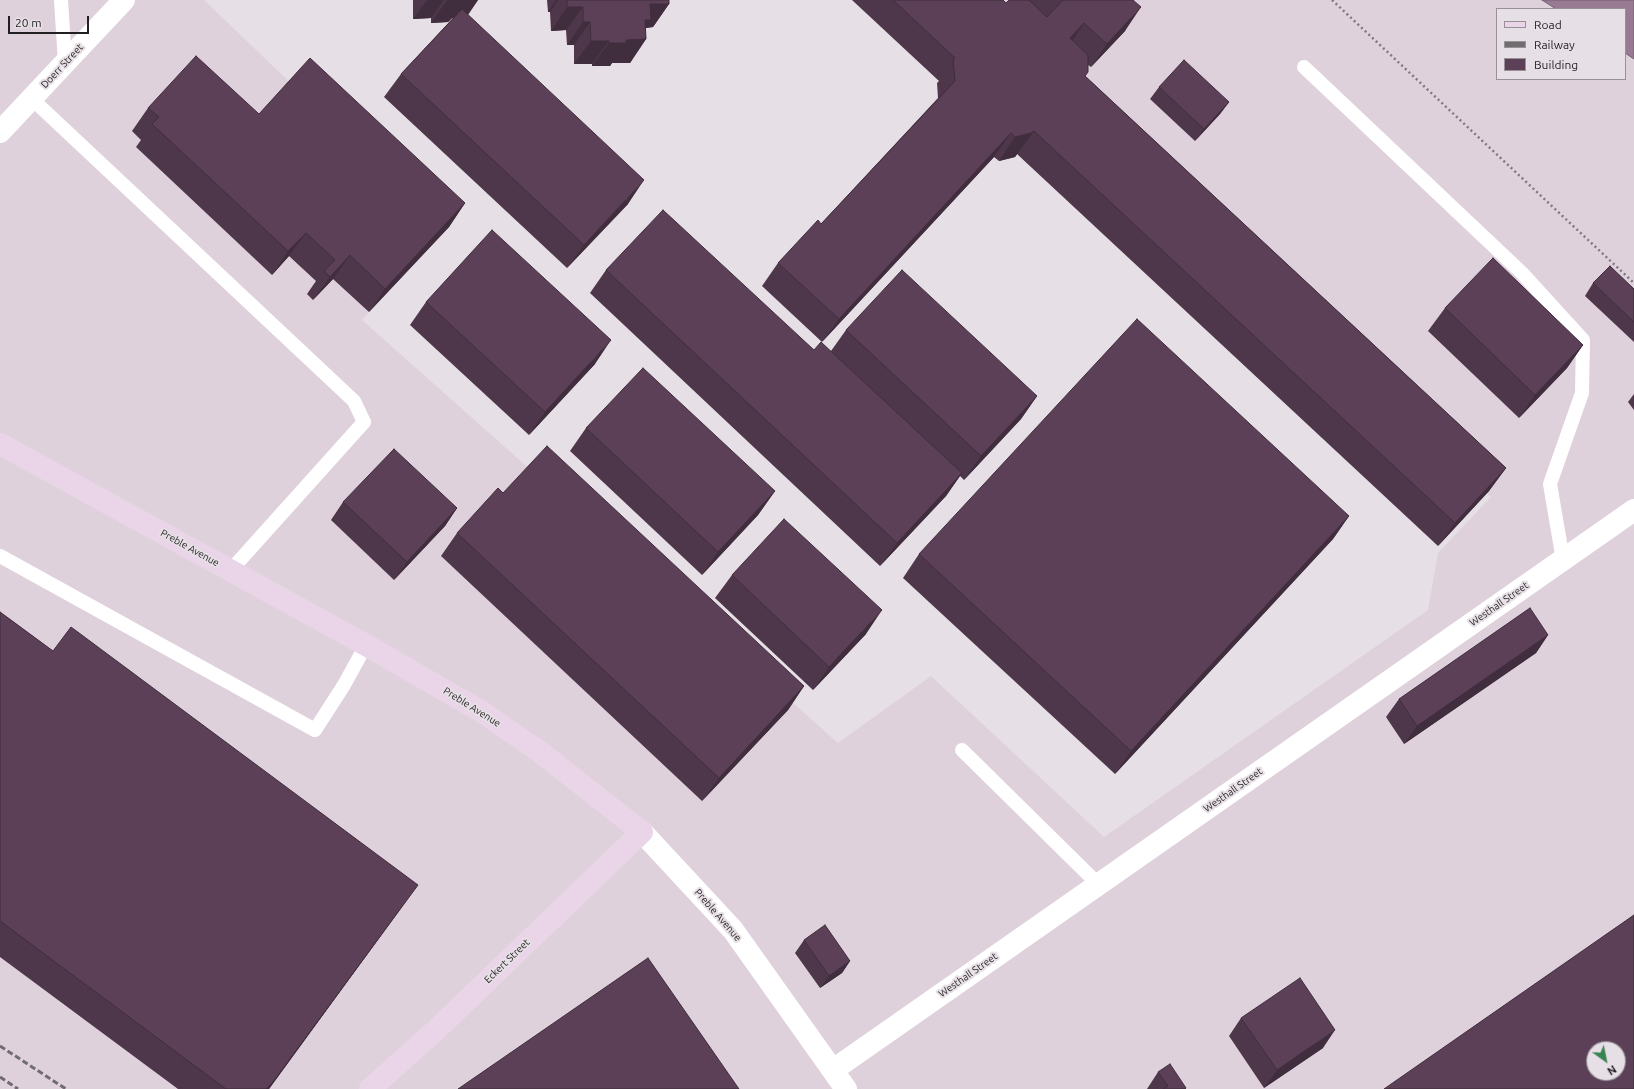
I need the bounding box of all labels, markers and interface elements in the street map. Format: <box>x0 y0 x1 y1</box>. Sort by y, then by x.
scale bar <box>10 8 91 34</box>
legend <box>1496 8 1626 80</box>
text: 20 m <box>15 16 42 29</box>
text: Road <box>1534 18 1562 31</box>
text: Railway <box>1534 38 1575 51</box>
street label: Doerr Street <box>38 41 86 91</box>
text: Building <box>1534 58 1578 71</box>
street label: Preble Avenue <box>159 527 221 569</box>
street label: Westhall Street <box>1467 579 1531 629</box>
street label: Preble Avenue <box>441 685 503 729</box>
street label: Westhall Street <box>1201 765 1265 815</box>
street label: Preble Avenue <box>692 886 744 944</box>
street label: Eckert Street <box>482 936 532 986</box>
street label: Westhall Street <box>936 950 1000 1000</box>
north arrow <box>1586 1041 1626 1081</box>
text: N <box>1605 1063 1619 1077</box>

